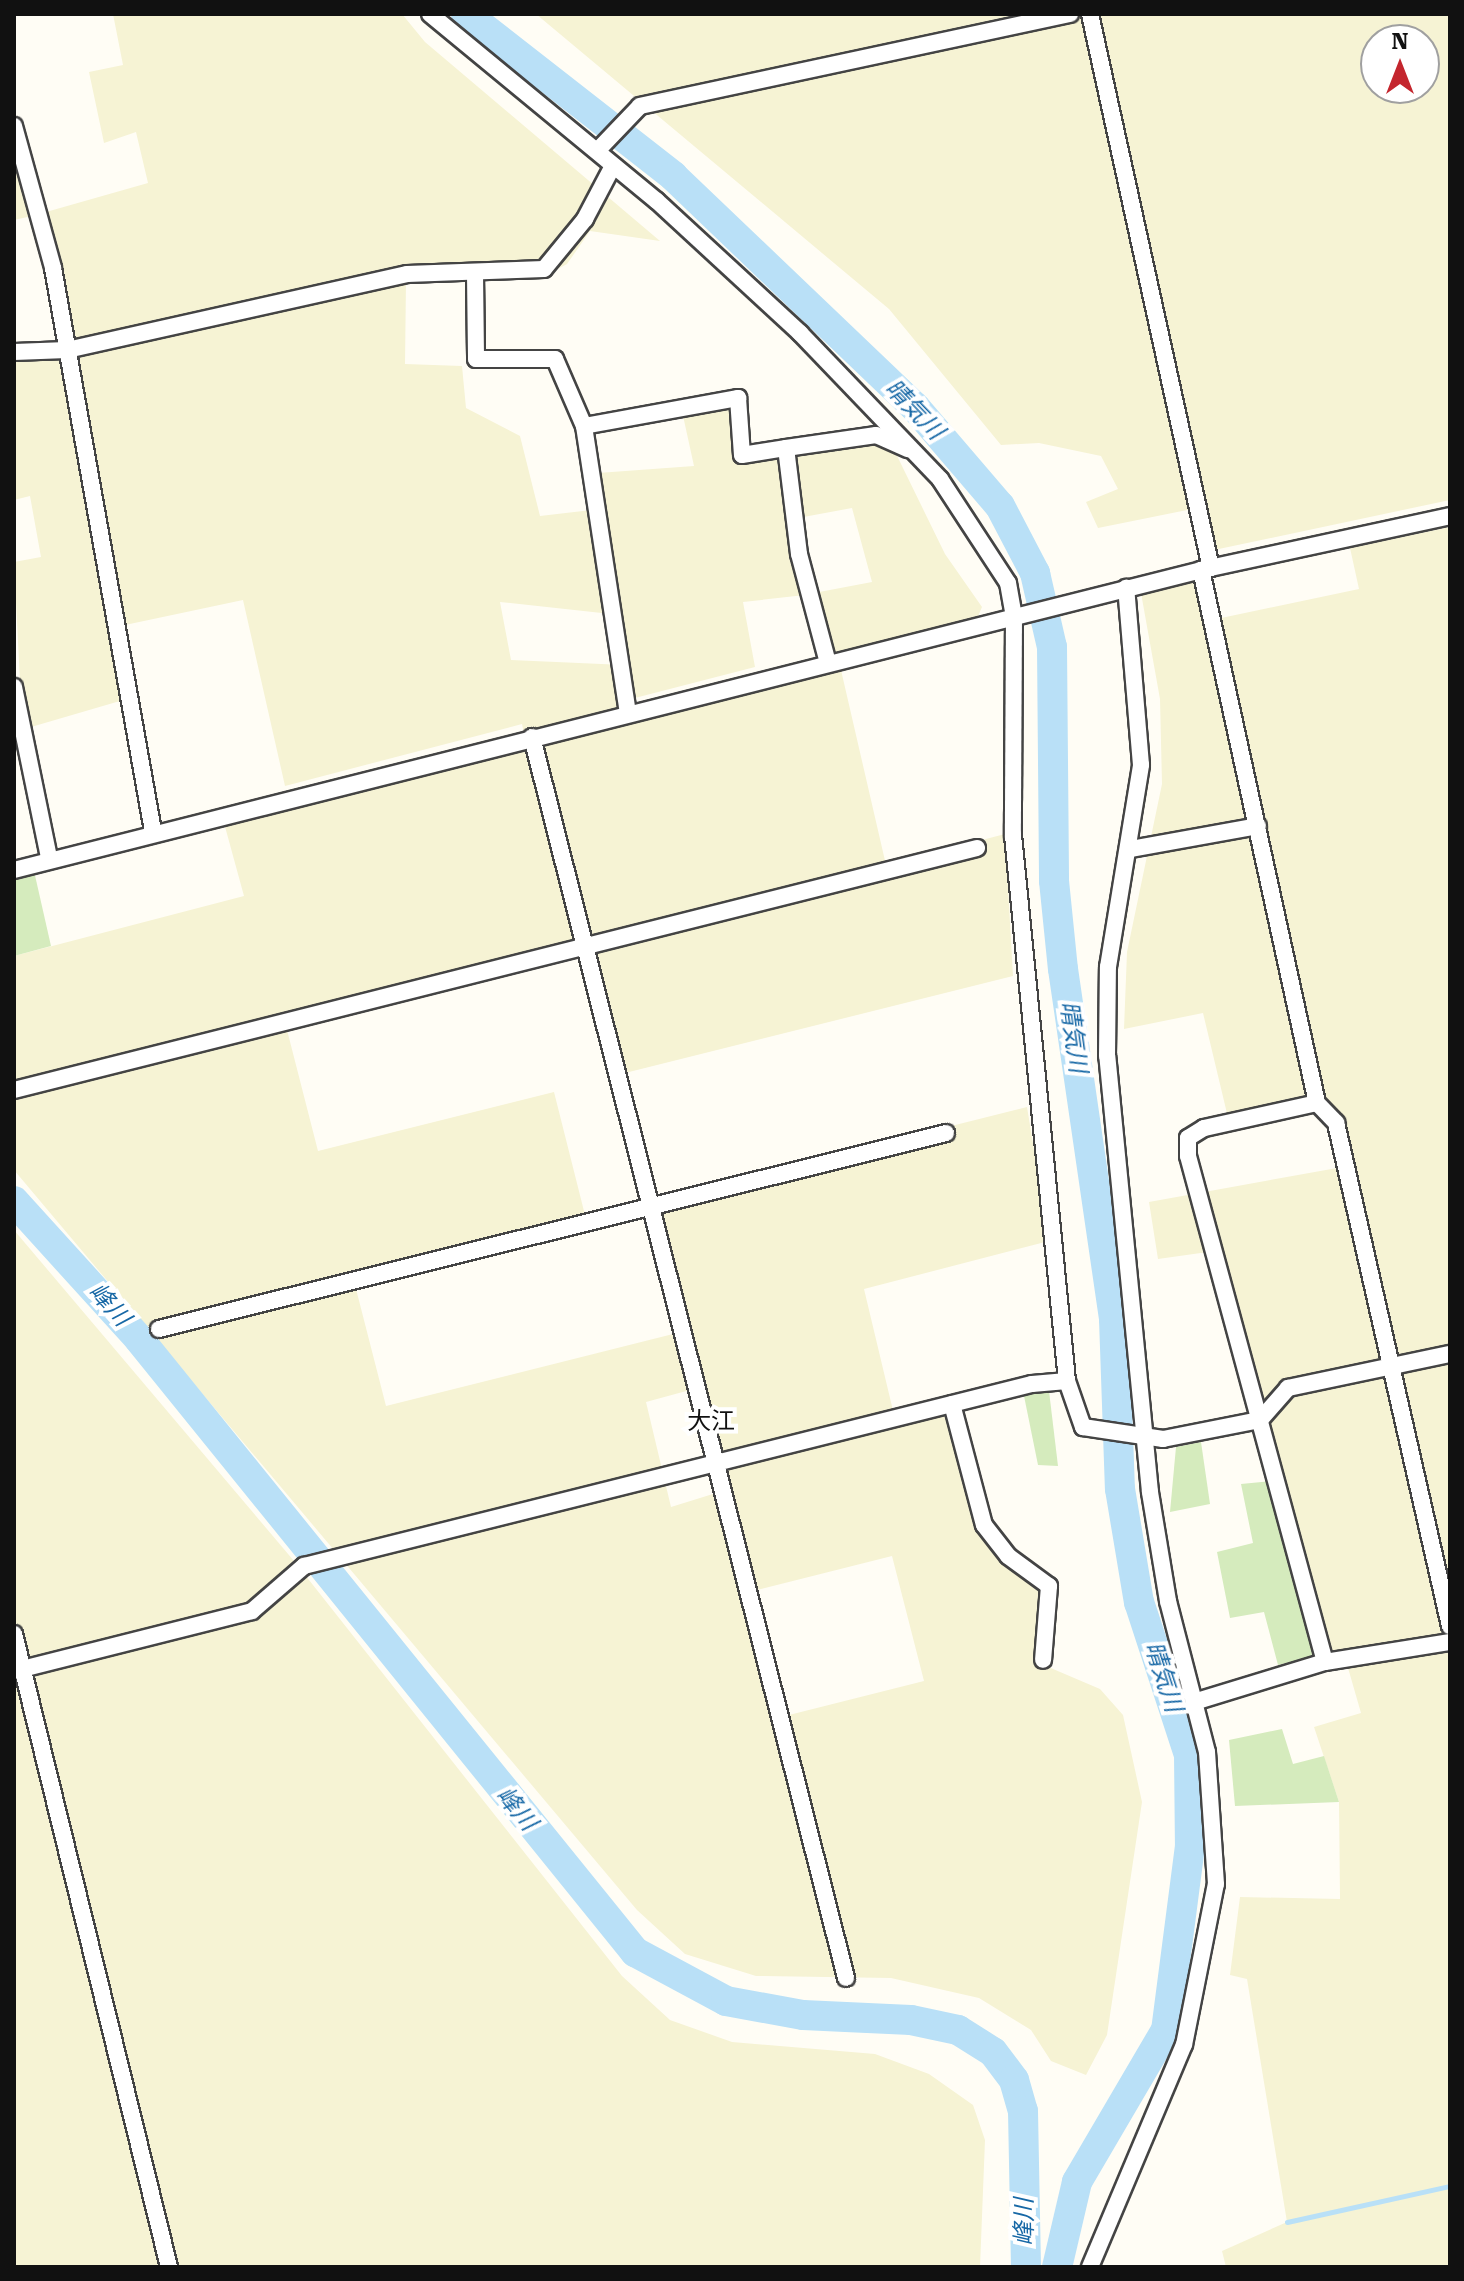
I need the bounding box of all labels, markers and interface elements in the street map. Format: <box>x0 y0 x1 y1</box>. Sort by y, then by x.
north arrow <box>1360 24 1440 104</box>
text: N <box>1392 29 1408 54</box>
water label: 晴気川 <box>879 374 949 446</box>
water label: 晴気川 <box>1054 999 1092 1075</box>
water label: 峰川 <box>82 1278 136 1332</box>
district label: 大江 <box>687 1408 735 1436</box>
water label: 晴気川 <box>1138 1638 1188 1716</box>
water label: 峰川 <box>490 1781 542 1837</box>
water label: 峰川 <box>1010 2198 1040 2246</box>

